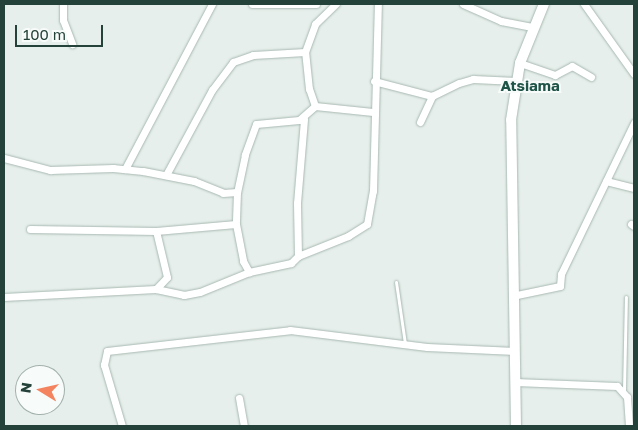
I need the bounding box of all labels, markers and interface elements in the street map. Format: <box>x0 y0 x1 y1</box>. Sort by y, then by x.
scale bar <box>18 15 105 47</box>
text: 100 m <box>23 25 66 43</box>
district label: Atsiama <box>500 77 560 95</box>
north arrow <box>15 365 65 415</box>
text: N <box>16 381 35 394</box>

